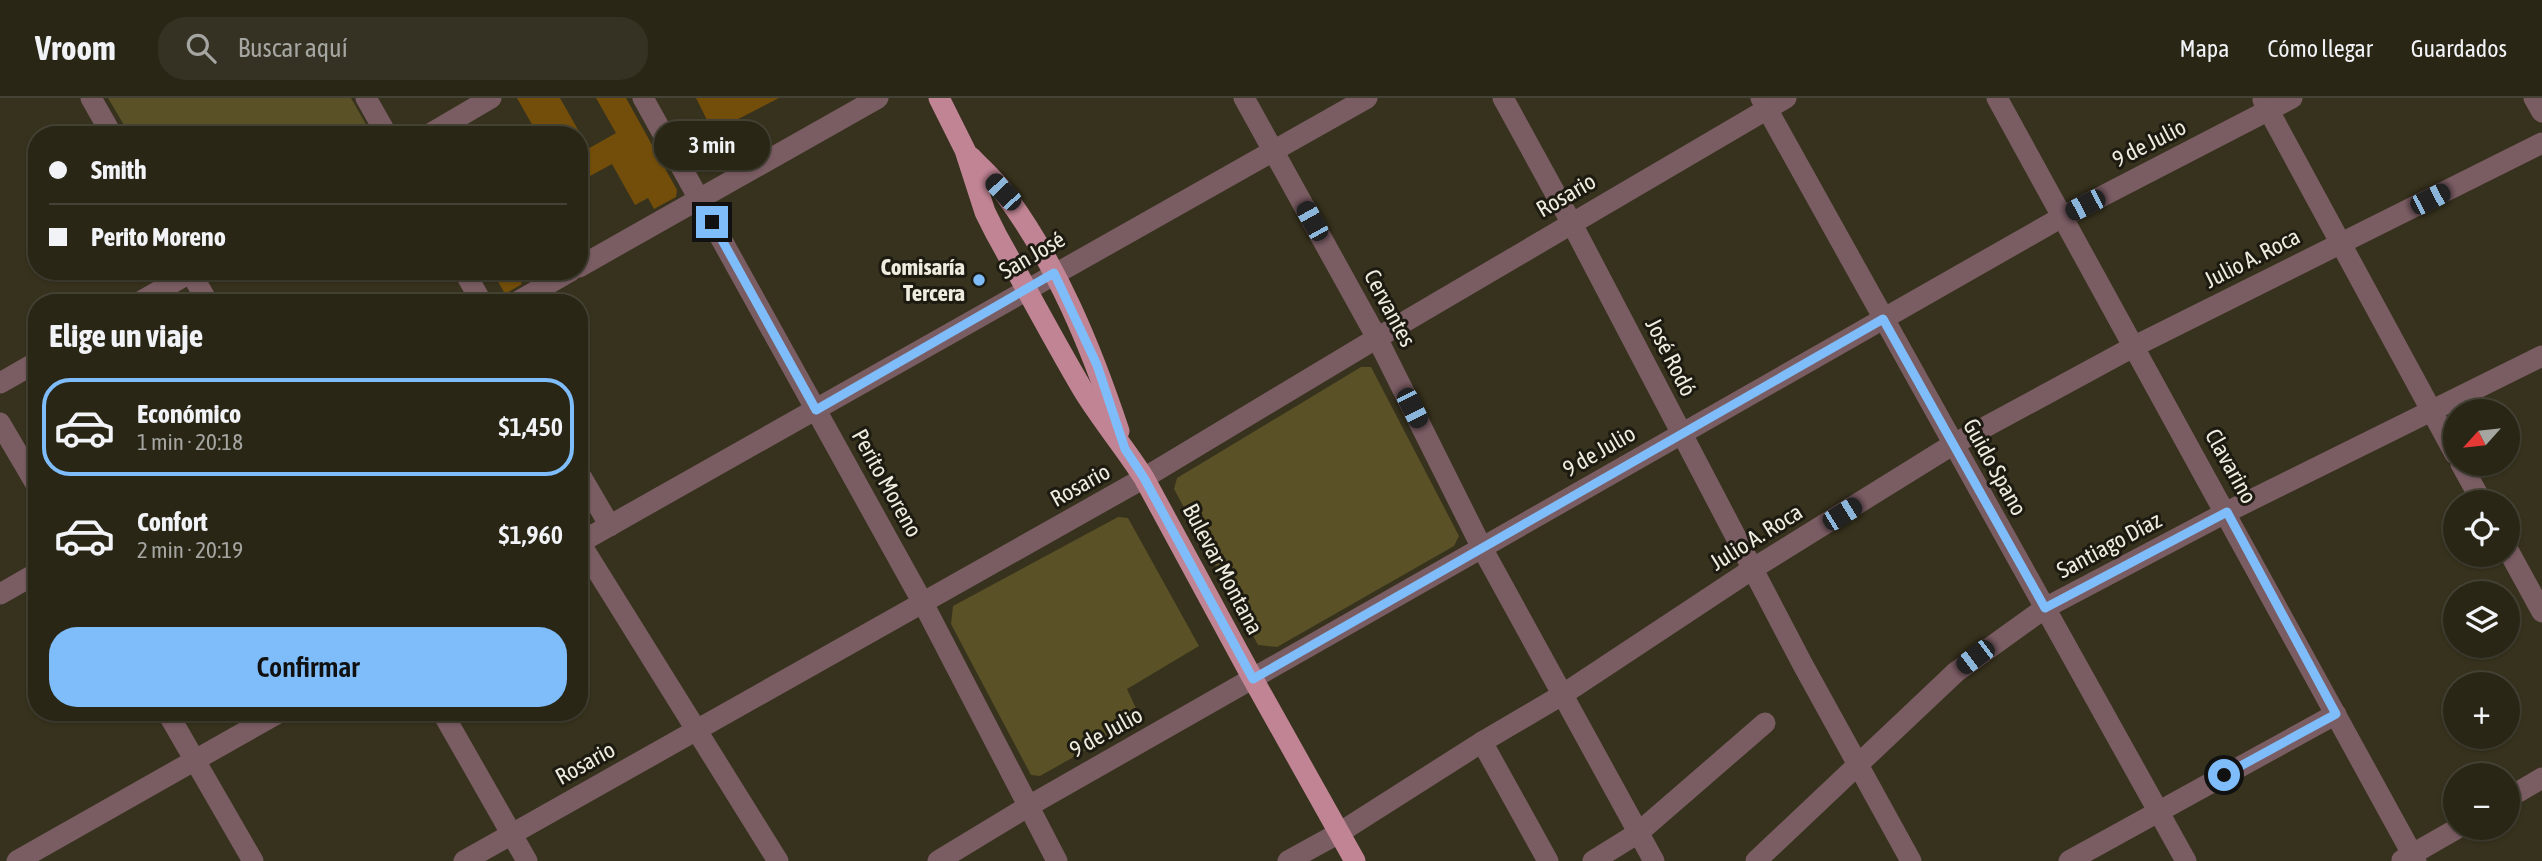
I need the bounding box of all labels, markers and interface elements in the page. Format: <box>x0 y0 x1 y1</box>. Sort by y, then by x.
search box <box>158 17 648 80</box>
text: Vroom <box>35 29 116 67</box>
icon: search <box>182 29 220 67</box>
text: Buscar aquí <box>238 33 348 63</box>
text: Mapa <box>2180 35 2229 62</box>
text: Cómo llegar <box>2267 35 2373 62</box>
text: Guardados <box>2411 35 2507 62</box>
street label: 9 de Julio <box>2108 113 2190 173</box>
callout: 3 min <box>654 121 770 170</box>
text: 3 min <box>689 132 735 158</box>
text: Smith <box>91 155 147 185</box>
street label: Rosario <box>1532 168 1600 222</box>
car <box>981 169 1026 215</box>
car <box>2407 180 2454 218</box>
car <box>2062 186 2109 224</box>
car <box>1293 198 1332 244</box>
route end <box>696 206 728 238</box>
text: Perito Moreno <box>91 222 226 252</box>
street label: Julio A. Roca <box>2200 223 2304 293</box>
street label: San José <box>995 226 1069 284</box>
place label: Comisaría Tercera <box>880 254 965 306</box>
street label: Cervantes <box>1359 265 1421 351</box>
marker: Comisaría Tercera <box>971 272 987 288</box>
street label: José Rodó <box>1640 314 1702 400</box>
text: Elige un viaje <box>49 317 203 354</box>
car <box>1394 385 1431 431</box>
icon: car <box>53 396 116 459</box>
text: Económico <box>137 399 241 429</box>
north arrow <box>2443 399 2520 476</box>
map controls <box>2443 399 2520 840</box>
text: $1,450 <box>499 412 563 442</box>
street label: Guido Spano <box>1958 414 2032 520</box>
street label: 9 de Julio <box>1558 420 1640 482</box>
street label: Clavarino <box>2200 424 2262 508</box>
street label: Perito Moreno <box>847 425 927 541</box>
text: 1 min · 20:18 <box>137 429 243 455</box>
street label: Rosario <box>1046 458 1114 512</box>
button: locate <box>2443 490 2520 567</box>
car <box>1819 494 1866 534</box>
street label: Julio A. Roca <box>1705 498 1807 576</box>
street label: Bulevar Montana <box>1178 499 1268 639</box>
icon: car <box>53 504 116 567</box>
text: Confort <box>137 507 208 537</box>
street label: Santiago Díaz <box>2052 507 2166 583</box>
text: $1,960 <box>499 520 563 550</box>
text: 2 min · 20:19 <box>137 537 243 563</box>
button: layers <box>2443 581 2520 658</box>
button: Confirmar <box>49 627 567 707</box>
car <box>1952 636 1999 678</box>
button: + <box>2443 672 2520 749</box>
street label: 9 de Julio <box>1065 701 1147 763</box>
street label: Rosario <box>551 736 619 790</box>
route start <box>2208 759 2240 791</box>
button: − <box>2443 763 2520 840</box>

